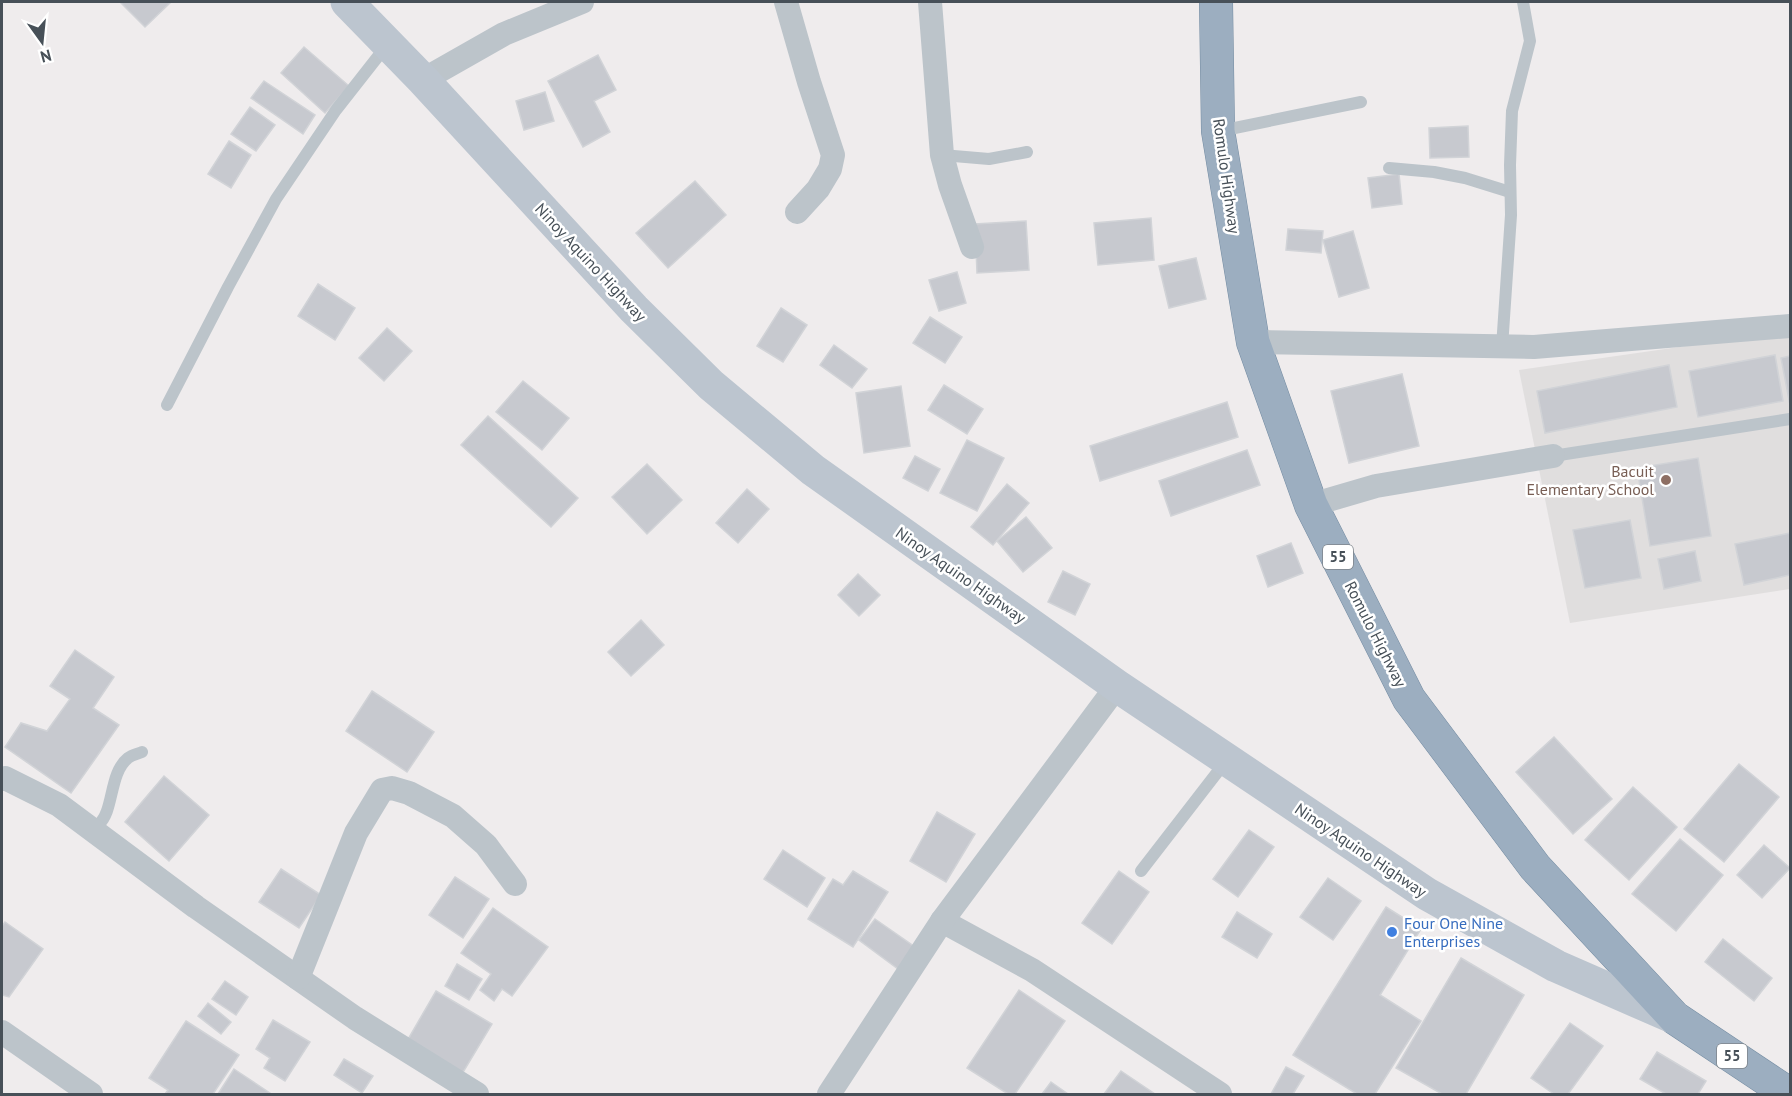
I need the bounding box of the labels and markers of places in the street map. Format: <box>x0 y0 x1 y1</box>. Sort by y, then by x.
place label: Bacuit Elementary School <box>1527 461 1655 499</box>
marker: Bacuit Elementary School <box>1659 473 1673 487</box>
place label: Four One Nine Enterprises <box>1404 913 1503 951</box>
marker: Four One Nine Enterprises <box>1385 925 1399 939</box>

